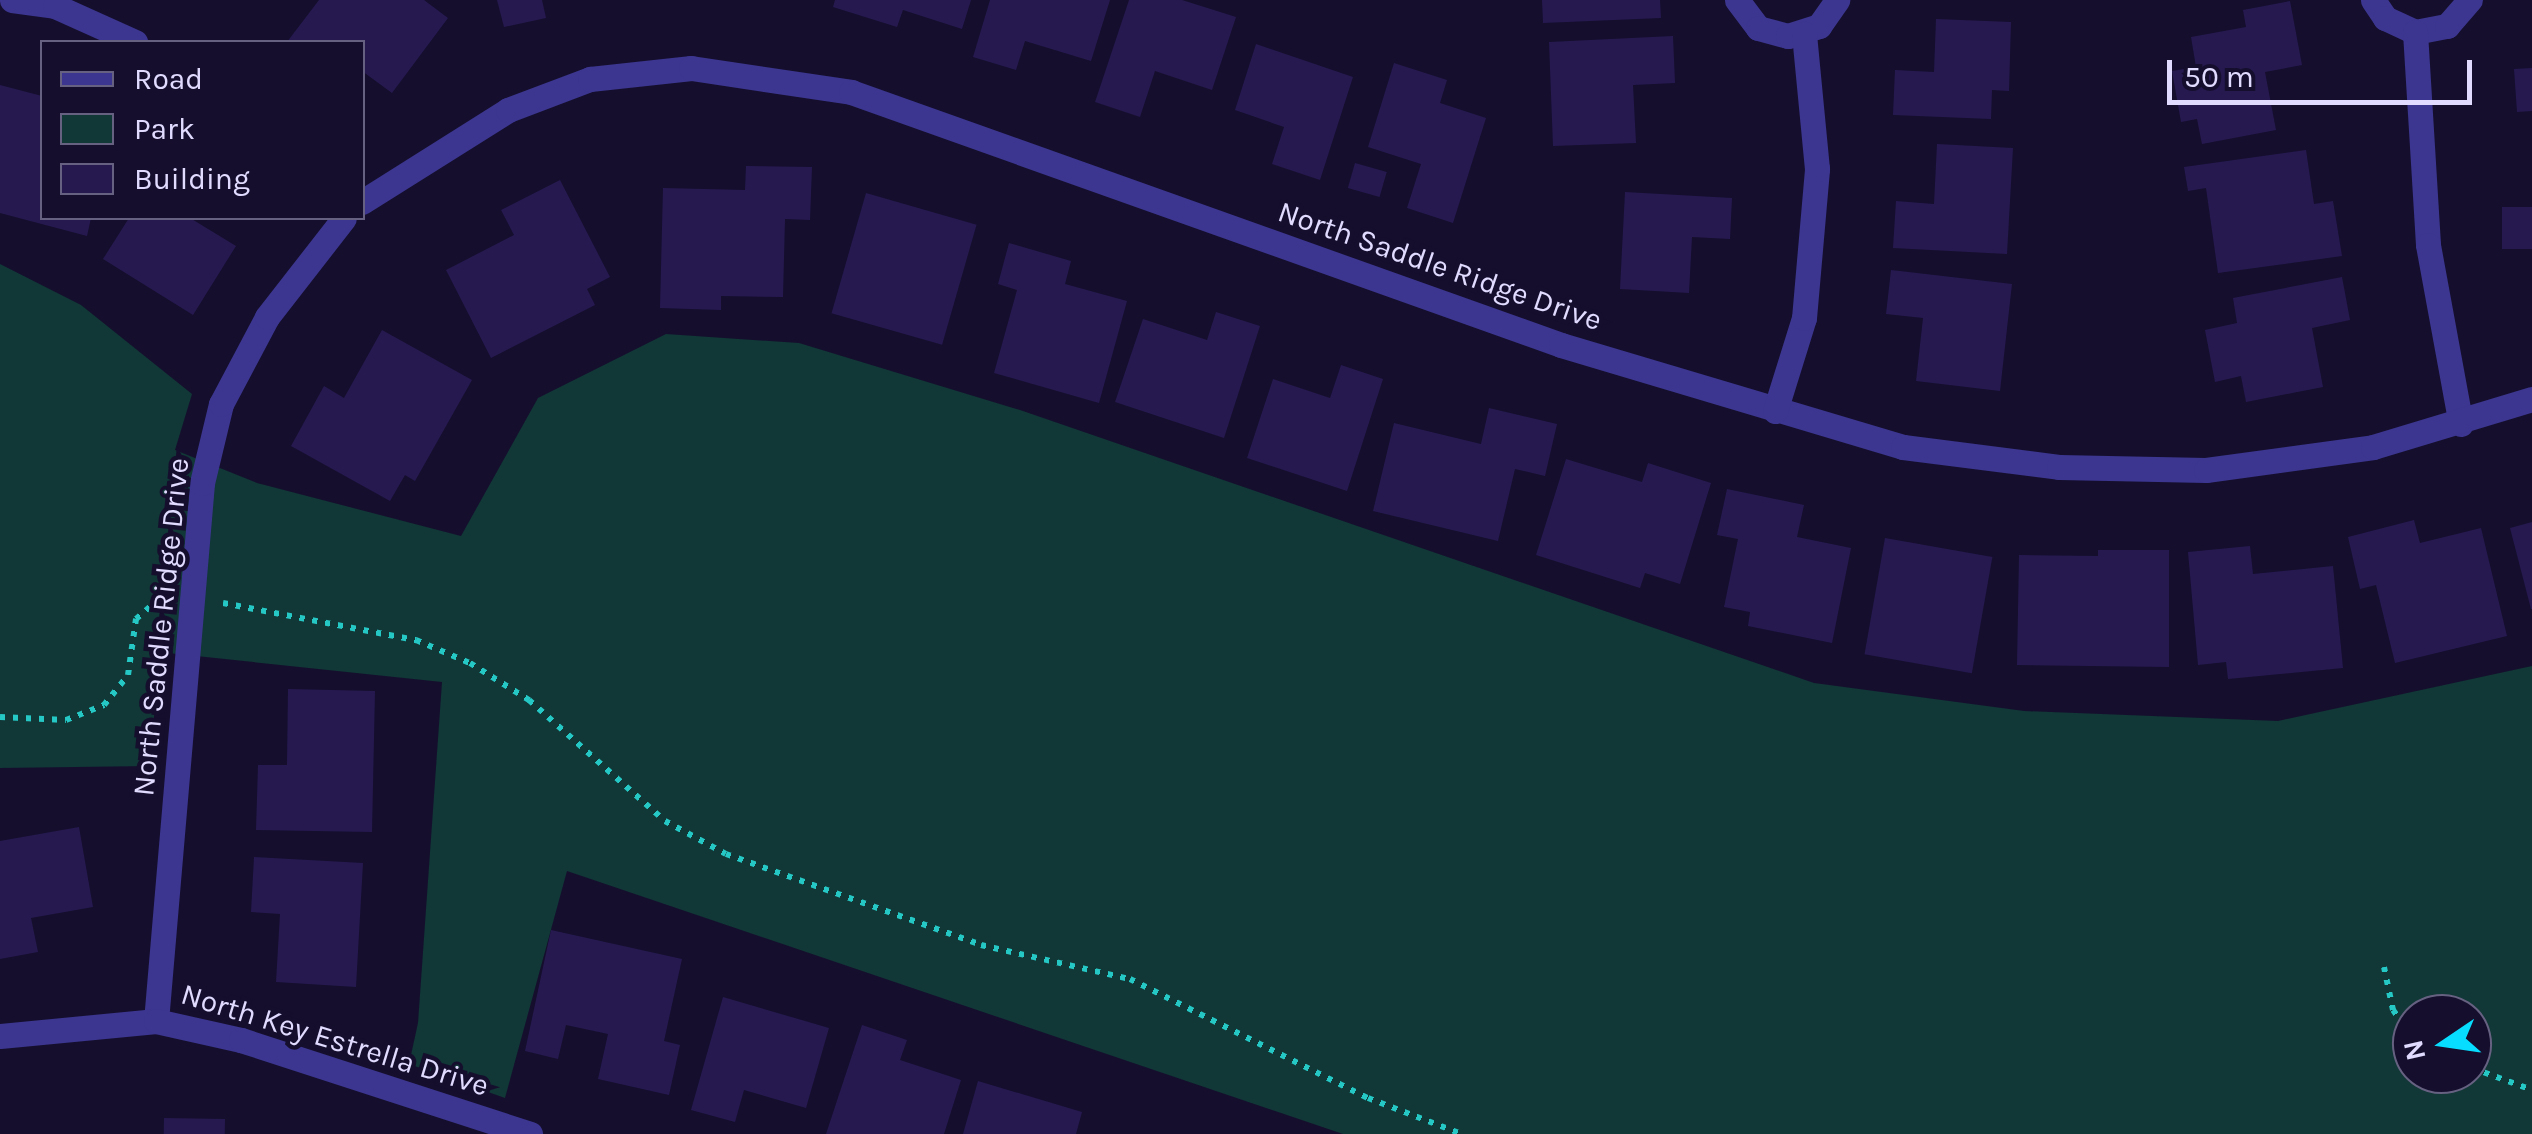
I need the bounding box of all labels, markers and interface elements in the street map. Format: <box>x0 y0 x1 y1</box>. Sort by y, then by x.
legend <box>40 40 365 220</box>
scale bar <box>2172 40 2477 102</box>
text: 50 m <box>2184 59 2254 95</box>
text: Road <box>134 61 203 97</box>
text: Park <box>134 111 195 147</box>
text: Building <box>134 161 250 197</box>
street label: North Saddle Ridge Drive <box>1273 194 1607 338</box>
street label: North Saddle Ridge Drive <box>125 456 197 798</box>
street label: North Key Estrella Drive <box>177 976 493 1104</box>
north arrow <box>2392 994 2492 1094</box>
text: N <box>2396 1037 2433 1064</box>

